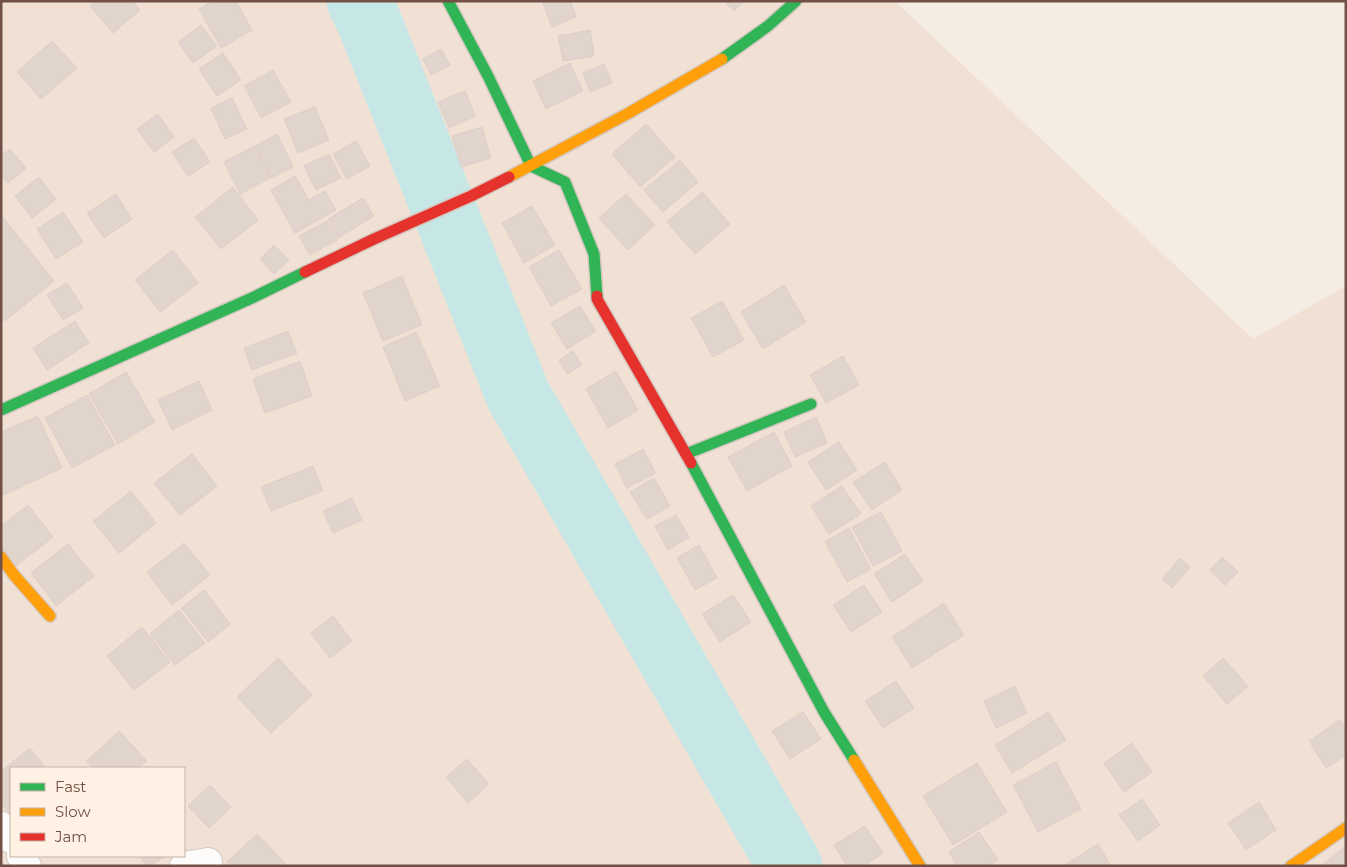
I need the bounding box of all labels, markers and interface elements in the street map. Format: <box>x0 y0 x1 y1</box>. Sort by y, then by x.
legend <box>10 767 185 857</box>
text: Fast <box>55 777 86 796</box>
text: Slow <box>55 802 91 821</box>
text: Jam <box>54 827 87 846</box>

